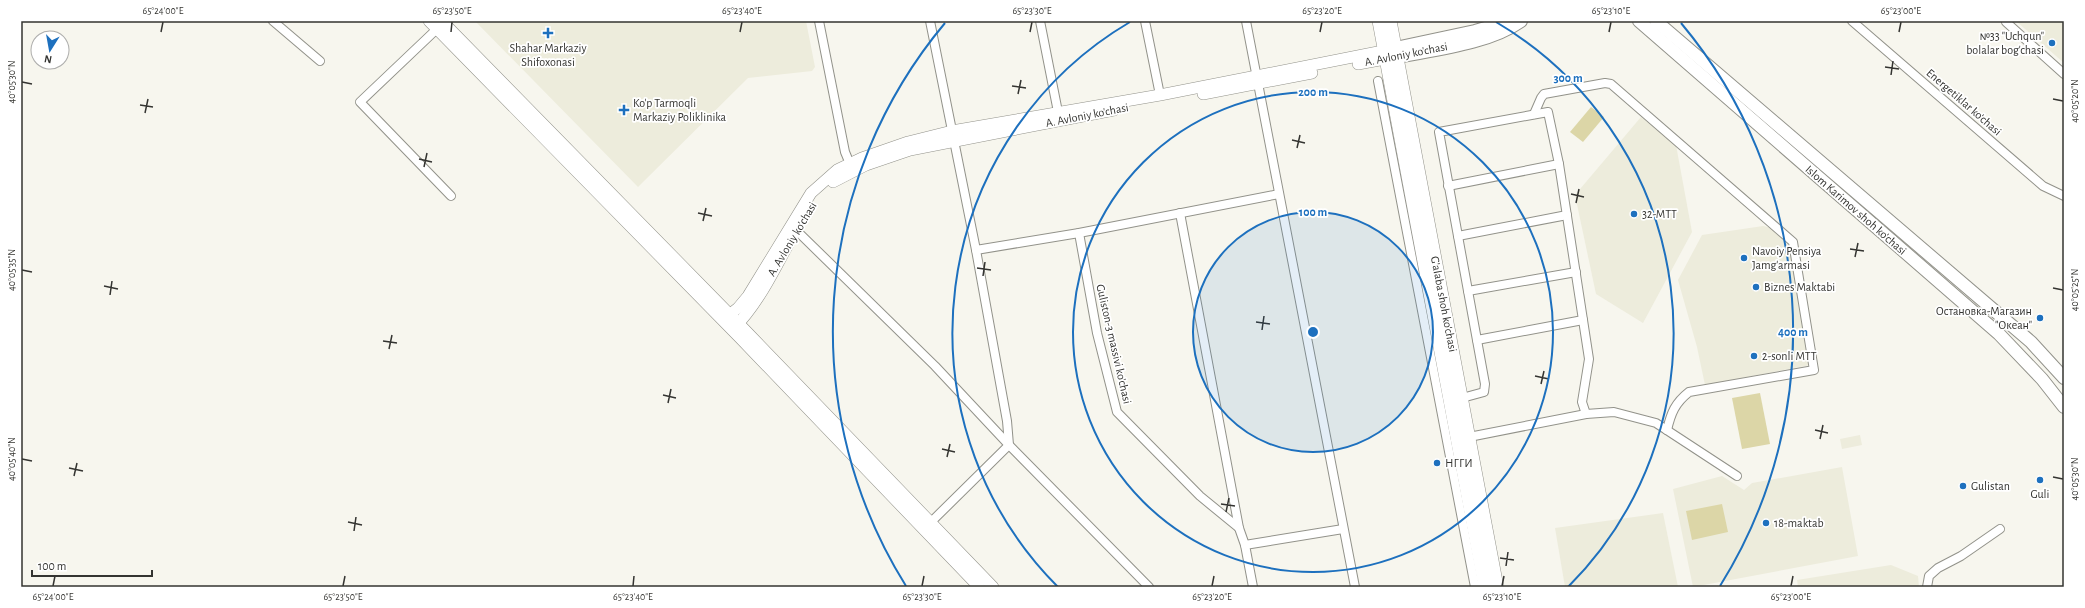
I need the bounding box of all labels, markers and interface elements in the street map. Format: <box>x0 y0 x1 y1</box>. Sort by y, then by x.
text: 65°24'00"E <box>142 6 184 16</box>
text: 65°23'50"E <box>432 6 472 16</box>
text: 65°23'40"E <box>722 6 762 16</box>
text: 65°23'30"E <box>1012 6 1052 16</box>
text: 65°23'20"E <box>1302 6 1342 16</box>
text: 65°23'10"E <box>1592 6 1630 16</box>
text: 65°23'00"E <box>1881 6 1921 16</box>
marker: Shahar Markaziy Shifoxonasi <box>542 27 554 39</box>
north arrow <box>30 30 70 70</box>
place label: №33 "Uchqun" bolalar bog'chasi <box>1966 30 2044 56</box>
marker: №33 "Uchqun" bolalar bog'chasi <box>2047 38 2057 48</box>
street label: A. Avloniy ko'chasi <box>1364 40 1449 69</box>
place label: Shahar Markaziy Shifoxonasi <box>509 42 587 68</box>
text: N <box>43 53 53 65</box>
text: 40°05'30"N <box>7 60 17 104</box>
street label: Energetiklar ko'chasi <box>1924 66 2004 138</box>
text: 300 m <box>1553 72 1583 84</box>
text: 40°05'20"N <box>2070 79 2080 123</box>
text: 200 m <box>1298 86 1328 98</box>
place label: Ko'p Tarmoqli Markaziy Poliklinika <box>633 97 727 124</box>
street label: A. Avloniy ko'chasi <box>1045 101 1130 130</box>
marker: Ko'p Tarmoqli Markaziy Poliklinika <box>618 104 630 116</box>
street label: Islom Karimov shoh ko'chasi <box>1803 163 1909 257</box>
street label: A. Avloniy ko'chasi <box>765 200 820 279</box>
text: 100 m <box>1299 206 1327 218</box>
place label: 32-MTT <box>1642 208 1677 220</box>
marker: 32-MTT <box>1629 209 1639 219</box>
place label: Navoiy Pensiya Jamg'armasi <box>1752 245 1822 271</box>
text: 40°05'35"N <box>7 249 17 291</box>
marker: Navoiy Pensiya Jamg'armasi <box>1739 253 1749 263</box>
street label: G'alaba shoh ko'chasi <box>1429 255 1459 353</box>
text: 40°05'25"N <box>2070 269 2080 311</box>
place label: Biznes Maktabi <box>1764 281 1835 293</box>
marker: Biznes Maktabi <box>1751 282 1761 292</box>
street label: Guliston-3 massivi ko'chasi <box>1094 283 1134 405</box>
place label: Остановка-Магазин "Океан" <box>1936 305 2032 331</box>
marker: Остановка-Магазин "Океан" <box>2035 313 2045 323</box>
centre of rings <box>1306 325 1320 339</box>
text: 400 m <box>1778 326 1808 338</box>
place label: 2-sonli MTT <box>1762 350 1817 362</box>
marker: 2-sonli MTT <box>1749 351 1759 361</box>
text: 40°05'40"N <box>7 437 17 481</box>
place label: НГГИ <box>1445 457 1473 469</box>
text: 40°05'30"N <box>2070 457 2080 501</box>
marker: НГГИ <box>1432 458 1442 468</box>
marker: Guli <box>2035 475 2045 485</box>
place label: Gulistan <box>1971 480 2010 492</box>
marker: Gulistan <box>1958 481 1968 491</box>
place label: Guli <box>2031 488 2049 500</box>
place label: 18-maktab <box>1774 517 1824 529</box>
marker: 18-maktab <box>1761 518 1771 528</box>
scale bar <box>32 552 152 578</box>
text: 100 m <box>38 560 66 572</box>
text: 65°24'00"E <box>32 592 74 602</box>
text: 65°23'50"E <box>323 592 363 602</box>
text: 65°23'40"E <box>613 592 653 602</box>
text: 65°23'30"E <box>902 592 942 602</box>
text: 65°23'20"E <box>1192 592 1232 602</box>
text: 65°23'10"E <box>1483 592 1521 602</box>
text: 65°23'00"E <box>1771 592 1811 602</box>

